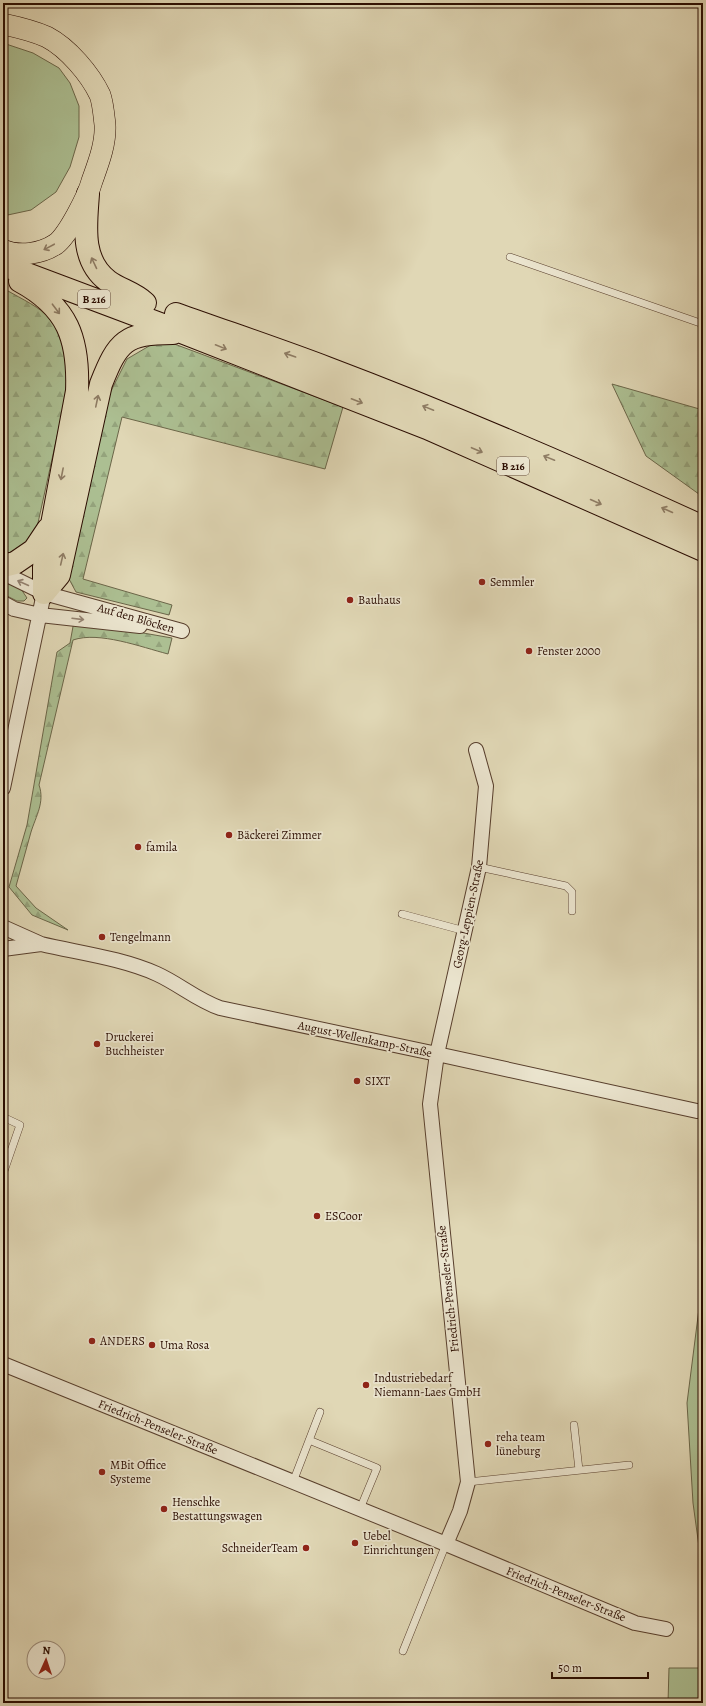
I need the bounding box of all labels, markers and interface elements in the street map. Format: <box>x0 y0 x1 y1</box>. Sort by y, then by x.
one-way arrow <box>43 244 55 251</box>
one-way arrow <box>90 257 97 269</box>
road number: B 216 <box>78 290 110 308</box>
one-way arrow <box>52 303 60 314</box>
one-way arrow <box>214 344 226 352</box>
one-way arrow <box>284 350 296 358</box>
one-way arrow <box>94 395 102 408</box>
one-way arrow <box>350 398 362 406</box>
one-way arrow <box>423 404 435 412</box>
one-way arrow <box>471 447 483 455</box>
one-way arrow <box>543 453 555 461</box>
road number: B 216 <box>497 457 529 475</box>
one-way arrow <box>58 467 66 480</box>
one-way arrow <box>590 499 602 506</box>
one-way arrow <box>662 506 674 514</box>
one-way arrow <box>59 553 67 566</box>
place label: Semmler <box>490 574 535 590</box>
marker: Semmler <box>477 577 487 587</box>
one-way arrow <box>18 579 30 586</box>
place label: Bauhaus <box>358 592 401 608</box>
marker: Bauhaus <box>345 595 355 605</box>
street label: Auf den Blöcken <box>95 599 177 637</box>
one-way arrow <box>71 615 84 623</box>
place label: Fenster 2000 <box>537 643 601 659</box>
marker: Fenster 2000 <box>524 646 534 656</box>
place label: Bäckerei Zimmer <box>237 827 322 843</box>
marker: Bäckerei Zimmer <box>224 830 234 840</box>
place label: famila <box>146 839 178 855</box>
marker: famila <box>133 842 143 852</box>
street label: Georg-Leppien-Straße <box>449 858 487 970</box>
place label: Tengelmann <box>110 929 171 945</box>
marker: Tengelmann <box>97 932 107 942</box>
street label: August-Wellenkamp-Straße <box>296 1017 434 1061</box>
place label: Druckerei Buchheister <box>105 1029 164 1059</box>
marker: Druckerei Buchheister <box>92 1039 102 1049</box>
place label: SIXT <box>365 1073 391 1089</box>
marker: SIXT <box>352 1076 362 1086</box>
place label: ESCoor <box>325 1208 363 1224</box>
marker: ESCoor <box>312 1211 322 1221</box>
street label: Friedrich-Penseler-Straße <box>433 1225 463 1353</box>
place label: ANDERS <box>99 1333 145 1349</box>
marker: ANDERS <box>87 1336 97 1346</box>
place label: Uma Rosa <box>160 1337 210 1353</box>
marker: Uma Rosa <box>147 1340 157 1350</box>
place label: Industriebedarf Niemann-Laes GmbH <box>374 1370 481 1400</box>
marker: Industriebedarf Niemann-Laes GmbH <box>361 1380 371 1390</box>
street label: Friedrich-Penseler-Straße <box>96 1396 220 1458</box>
place label: reha team lüneburg <box>496 1429 545 1459</box>
marker: reha team lüneburg <box>483 1439 493 1449</box>
place label: MBit Office Systeme <box>110 1457 166 1487</box>
marker: MBit Office Systeme <box>97 1467 107 1477</box>
place label: Henschke Bestattungswagen <box>172 1494 263 1524</box>
marker: Henschke Bestattungswagen <box>159 1504 169 1514</box>
place label: Uebel Einrichtungen <box>363 1528 435 1558</box>
marker: Uebel Einrichtungen <box>350 1538 360 1548</box>
place label: SchneiderTeam <box>222 1540 298 1556</box>
marker: SchneiderTeam <box>301 1543 311 1553</box>
street label: Friedrich-Penseler-Straße <box>504 1563 628 1625</box>
north arrow <box>26 1640 66 1680</box>
text: N <box>42 1643 51 1658</box>
scale bar <box>552 1654 648 1680</box>
text: 50 m <box>558 1660 582 1676</box>

